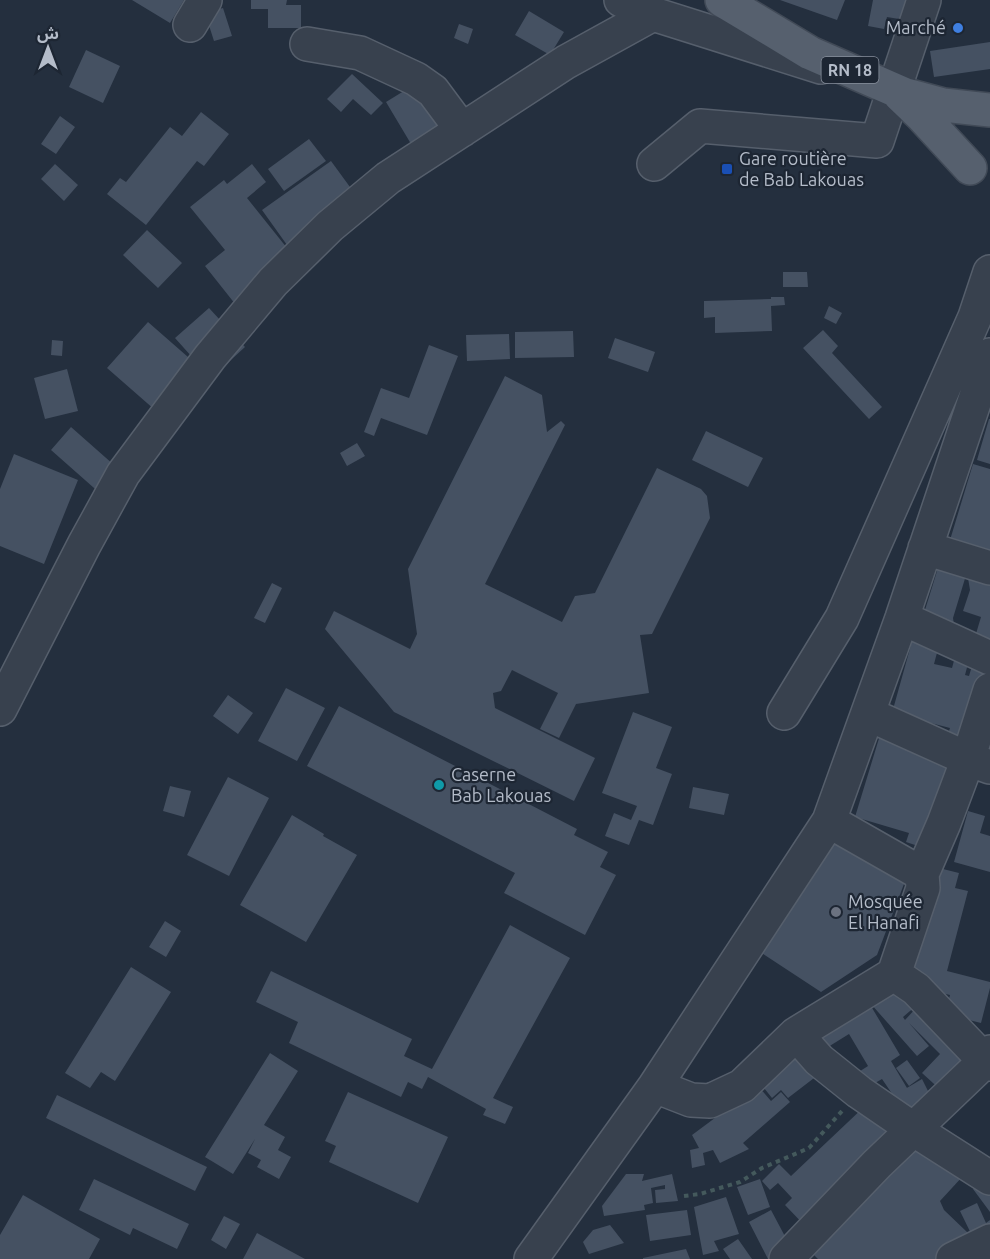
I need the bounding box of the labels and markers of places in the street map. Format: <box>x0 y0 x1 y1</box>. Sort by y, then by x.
place label: Marché <box>886 17 946 37</box>
marker: Marché <box>951 21 965 35</box>
place label: Gare routière de Bab Lakouas <box>739 148 864 189</box>
marker: Gare routière de Bab Lakouas <box>720 162 734 176</box>
place label: Caserne Bab Lakouas <box>451 764 552 805</box>
marker: Caserne Bab Lakouas <box>432 778 446 792</box>
place label: Mosquée El Hanafi <box>848 891 923 932</box>
marker: Mosquée El Hanafi <box>829 905 843 919</box>

